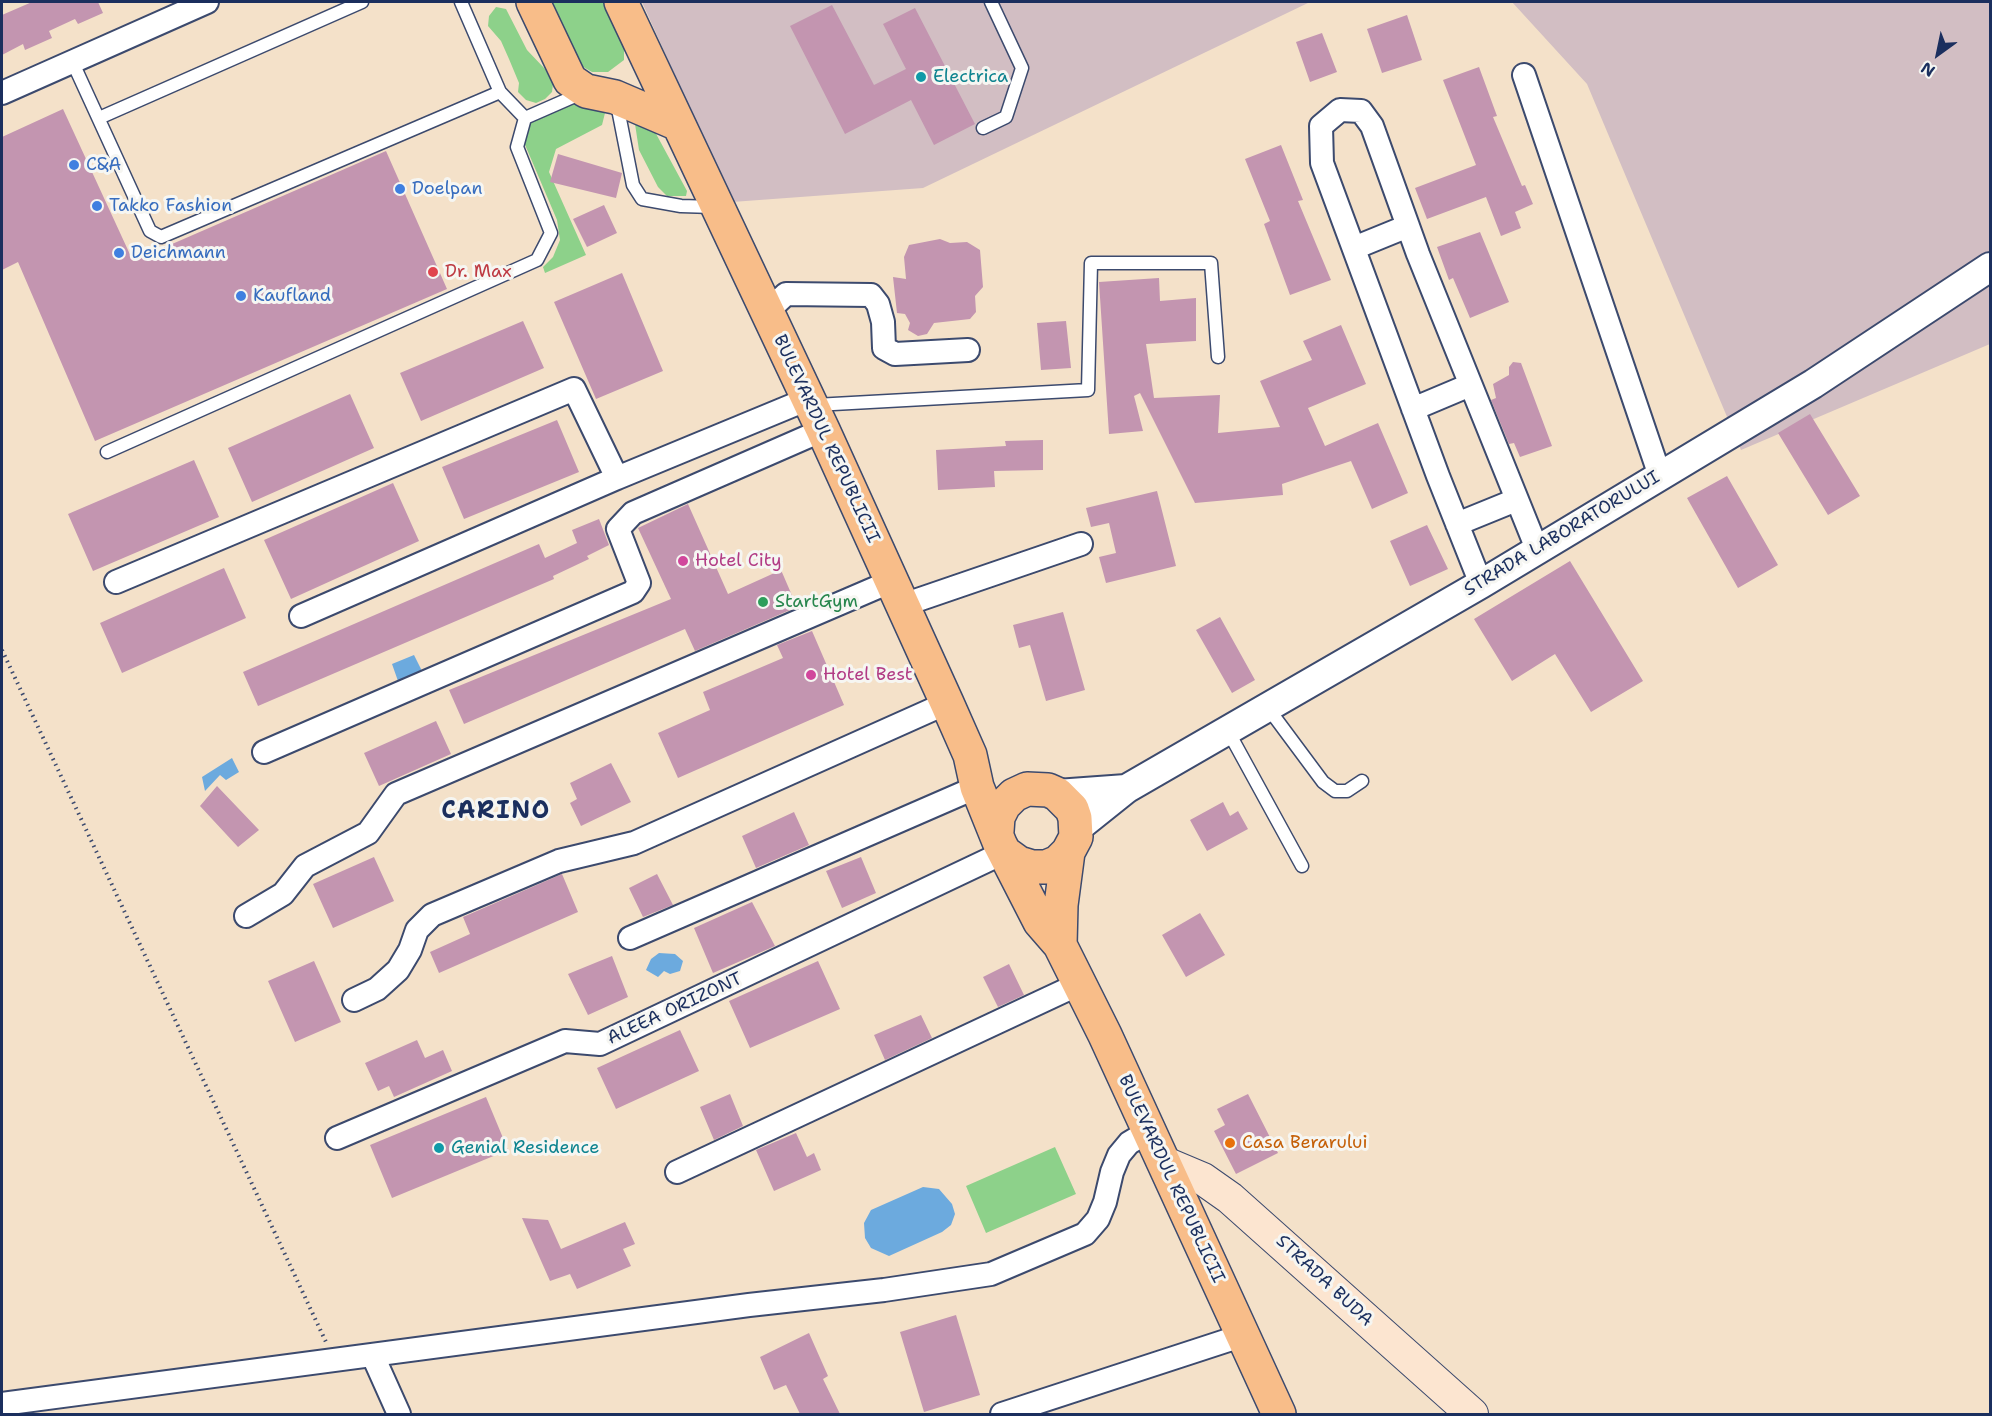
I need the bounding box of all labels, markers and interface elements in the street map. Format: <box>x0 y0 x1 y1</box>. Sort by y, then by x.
north arrow <box>1908 24 1968 84</box>
text: N <box>1917 57 1939 82</box>
place label: Electrica <box>933 66 1008 88</box>
marker: Electrica <box>914 70 928 84</box>
place label: C&A <box>86 154 121 176</box>
marker: C&A <box>67 158 81 172</box>
place label: Doelpan <box>412 178 482 200</box>
marker: Doelpan <box>393 182 407 196</box>
place label: Takko Fashion <box>109 195 232 217</box>
marker: Takko Fashion <box>90 199 104 213</box>
place label: Deichmann <box>131 242 226 264</box>
marker: Deichmann <box>112 246 126 260</box>
place label: Dr. Max <box>445 261 512 283</box>
marker: Dr. Max <box>426 265 440 279</box>
place label: Kaufland <box>253 285 331 307</box>
marker: Kaufland <box>234 289 248 303</box>
street label: BULEVARDUL REPUBLICII <box>768 332 884 546</box>
street label: STRADA LABORATORULUI <box>1460 467 1664 601</box>
place label: Hotel City <box>695 550 781 572</box>
marker: Hotel City <box>676 554 690 568</box>
place label: StartGym <box>775 591 858 613</box>
marker: StartGym <box>756 595 770 609</box>
place label: Hotel Best <box>823 664 913 686</box>
marker: Hotel Best <box>804 668 818 682</box>
district label: CARINO <box>441 798 551 826</box>
street label: ALEEA ORIZONT <box>604 968 746 1050</box>
street label: BULEVARDUL REPUBLICII <box>1113 1072 1229 1286</box>
place label: Casa Berarului <box>1242 1132 1368 1154</box>
marker: Casa Berarului <box>1223 1136 1237 1150</box>
place label: Genial Residence <box>451 1137 599 1159</box>
marker: Genial Residence <box>432 1141 446 1155</box>
street label: STRADA BUDA <box>1271 1231 1377 1331</box>

